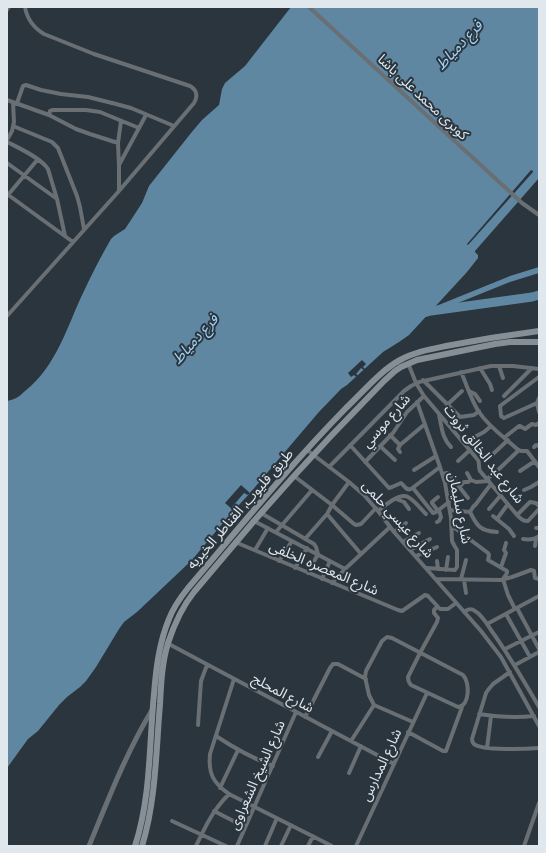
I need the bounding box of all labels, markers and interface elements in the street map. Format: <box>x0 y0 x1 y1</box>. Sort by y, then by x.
water label: فرع دمياط <box>432 17 486 73</box>
street label: كوبرى محمد على باشا <box>374 51 472 143</box>
water label: فرع دمياط <box>168 311 222 367</box>
street label: شارع موسي <box>358 391 414 451</box>
street label: شارع عبد الخالق ثروت <box>440 401 528 507</box>
street label: طريق قليوب, القناطر الخيريه <box>183 445 297 573</box>
street label: شارع سليمان <box>445 471 475 545</box>
street label: شارع عيسي حلمى <box>359 477 437 561</box>
street label: شارع المعصره الخلفى <box>267 537 381 599</box>
street label: شارع المحلج <box>249 670 317 716</box>
street label: شارع الشيخ الشعراوى <box>225 718 289 832</box>
street label: شارع المدارس <box>357 726 405 804</box>

